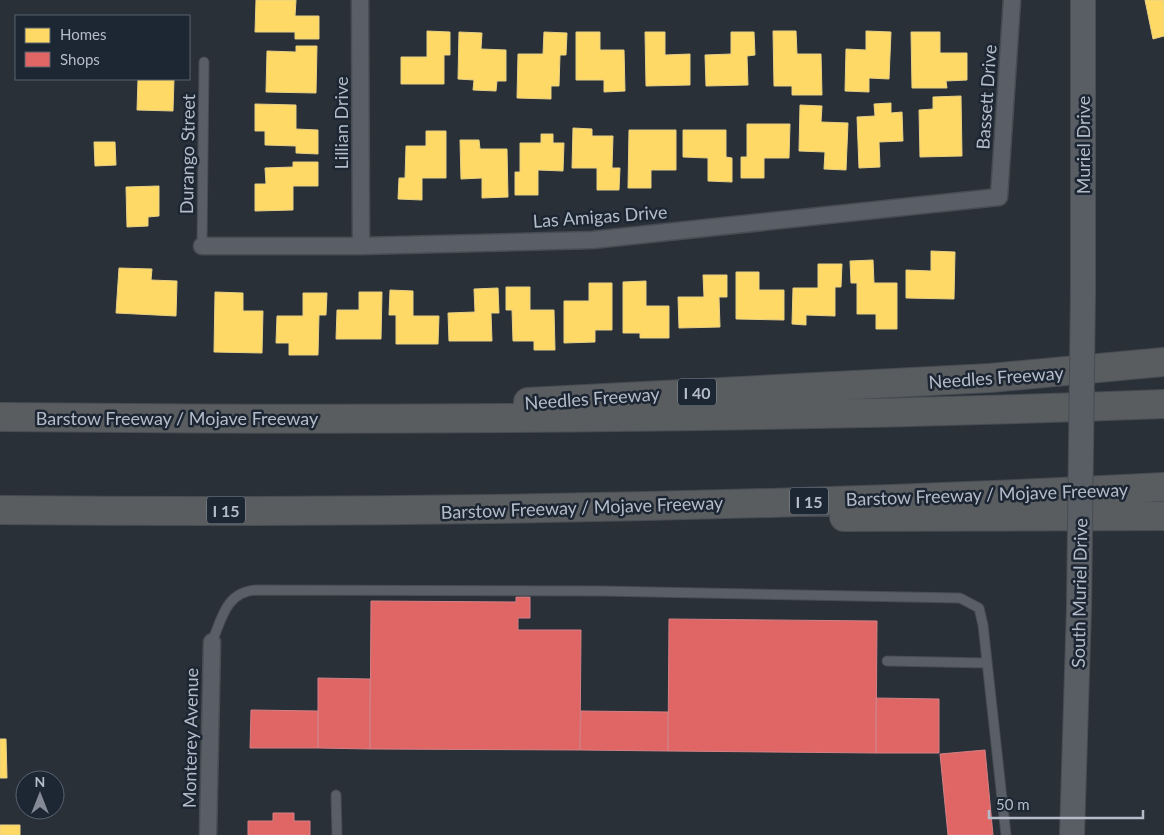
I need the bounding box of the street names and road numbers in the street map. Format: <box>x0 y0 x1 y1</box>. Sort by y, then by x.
street label: Bassett Drive <box>971 44 1001 150</box>
street label: Lillian Drive <box>330 77 352 169</box>
street label: Durango Street <box>175 93 199 214</box>
street label: Muriel Drive <box>1072 96 1094 194</box>
street label: Las Amigas Drive <box>532 200 668 232</box>
street label: Needles Freeway <box>928 361 1065 393</box>
road number: I 40 <box>678 378 716 406</box>
street label: Needles Freeway <box>524 382 661 414</box>
street label: Barstow Freeway / Mojave Freeway <box>36 407 319 429</box>
street label: Barstow Freeway / Mojave Freeway <box>845 478 1129 510</box>
road number: I 15 <box>790 488 828 514</box>
street label: Barstow Freeway / Mojave Freeway <box>440 491 724 523</box>
road number: I 15 <box>207 496 245 524</box>
street label: South Muriel Drive <box>1067 518 1091 668</box>
street label: Monterey Avenue <box>178 668 202 808</box>

